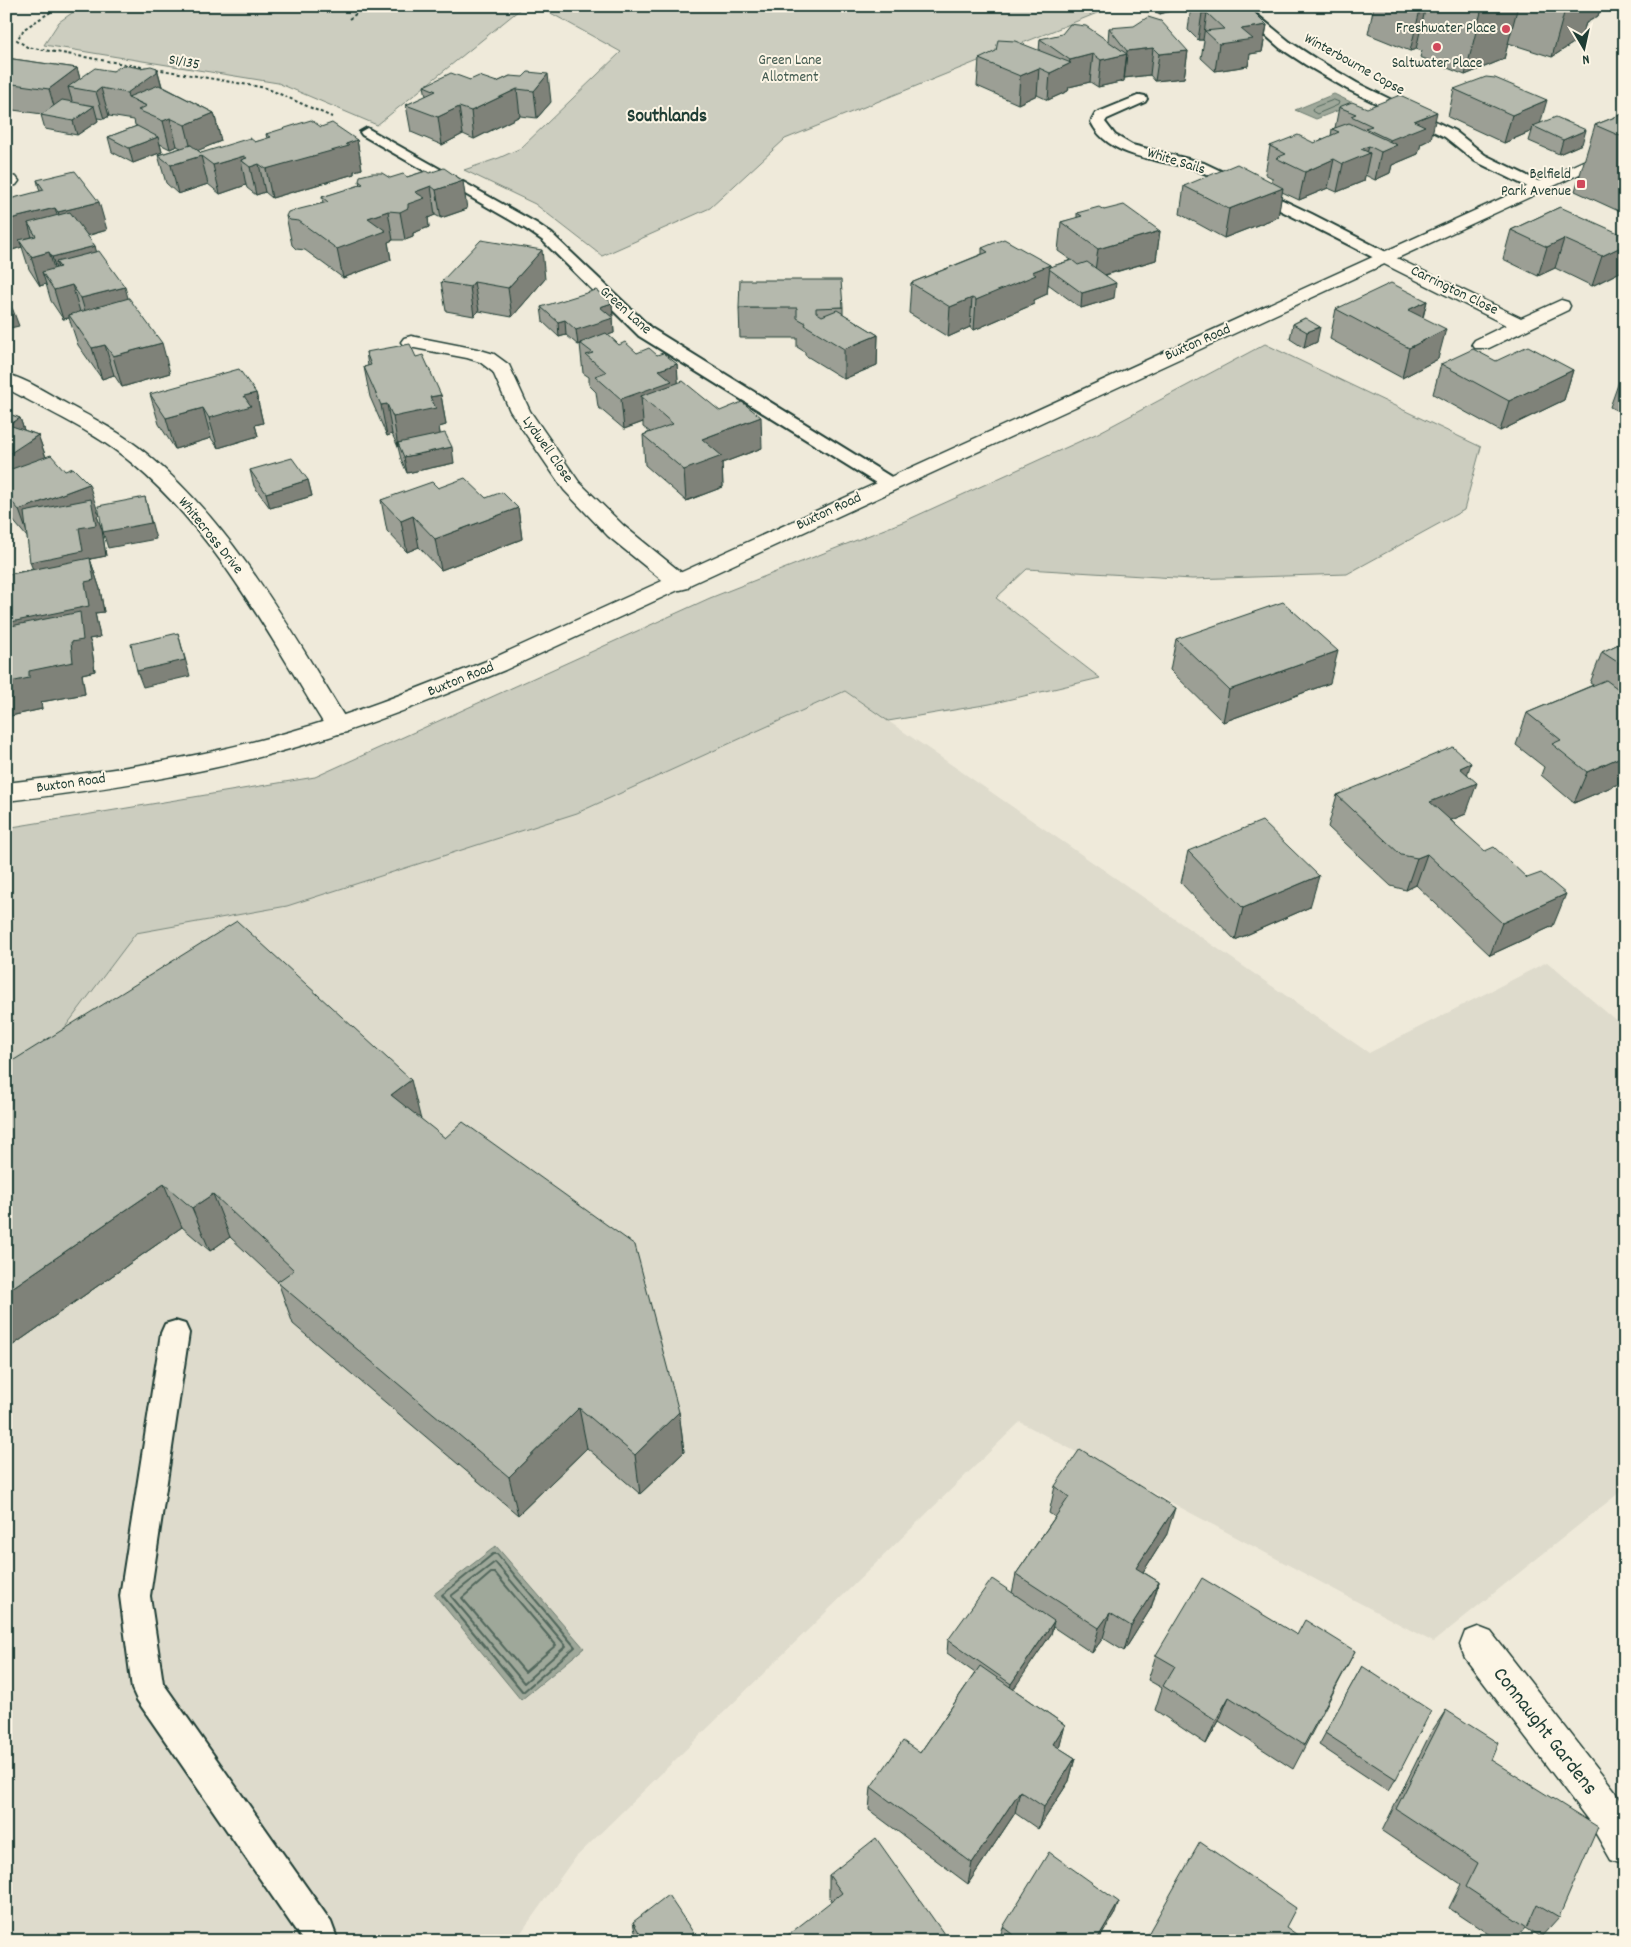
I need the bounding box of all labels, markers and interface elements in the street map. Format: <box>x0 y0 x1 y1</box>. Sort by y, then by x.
place label: Freshwater Place <box>1396 18 1496 40</box>
north arrow <box>1558 22 1608 72</box>
marker: Freshwater Place <box>1500 23 1512 35</box>
street label: Winterbourne Copse <box>1300 28 1409 102</box>
marker: Saltwater Place <box>1431 41 1443 53</box>
text: N <box>1581 48 1591 69</box>
street label: S1/135 <box>167 49 201 77</box>
park label: Green Lane Allotment <box>758 50 822 89</box>
place label: Saltwater Place <box>1392 53 1483 75</box>
district label: Southlands <box>627 104 707 131</box>
street label: White Sails <box>1144 143 1208 181</box>
place label: Belfield Park Avenue <box>1501 164 1571 203</box>
marker: Belfield Park Avenue <box>1575 178 1587 190</box>
street label: Carrington Close <box>1406 260 1502 322</box>
street label: Green Lane <box>594 282 656 341</box>
street label: Buxton Road <box>1162 319 1234 367</box>
street label: Lydwell Close <box>516 412 578 488</box>
street label: Buxton Road <box>793 487 865 537</box>
street label: Whitecross Drive <box>172 493 248 580</box>
street label: Buxton Road <box>425 657 497 703</box>
street label: Buxton Road <box>35 768 107 800</box>
street label: Connaught Gardens <box>1484 1662 1604 1802</box>

